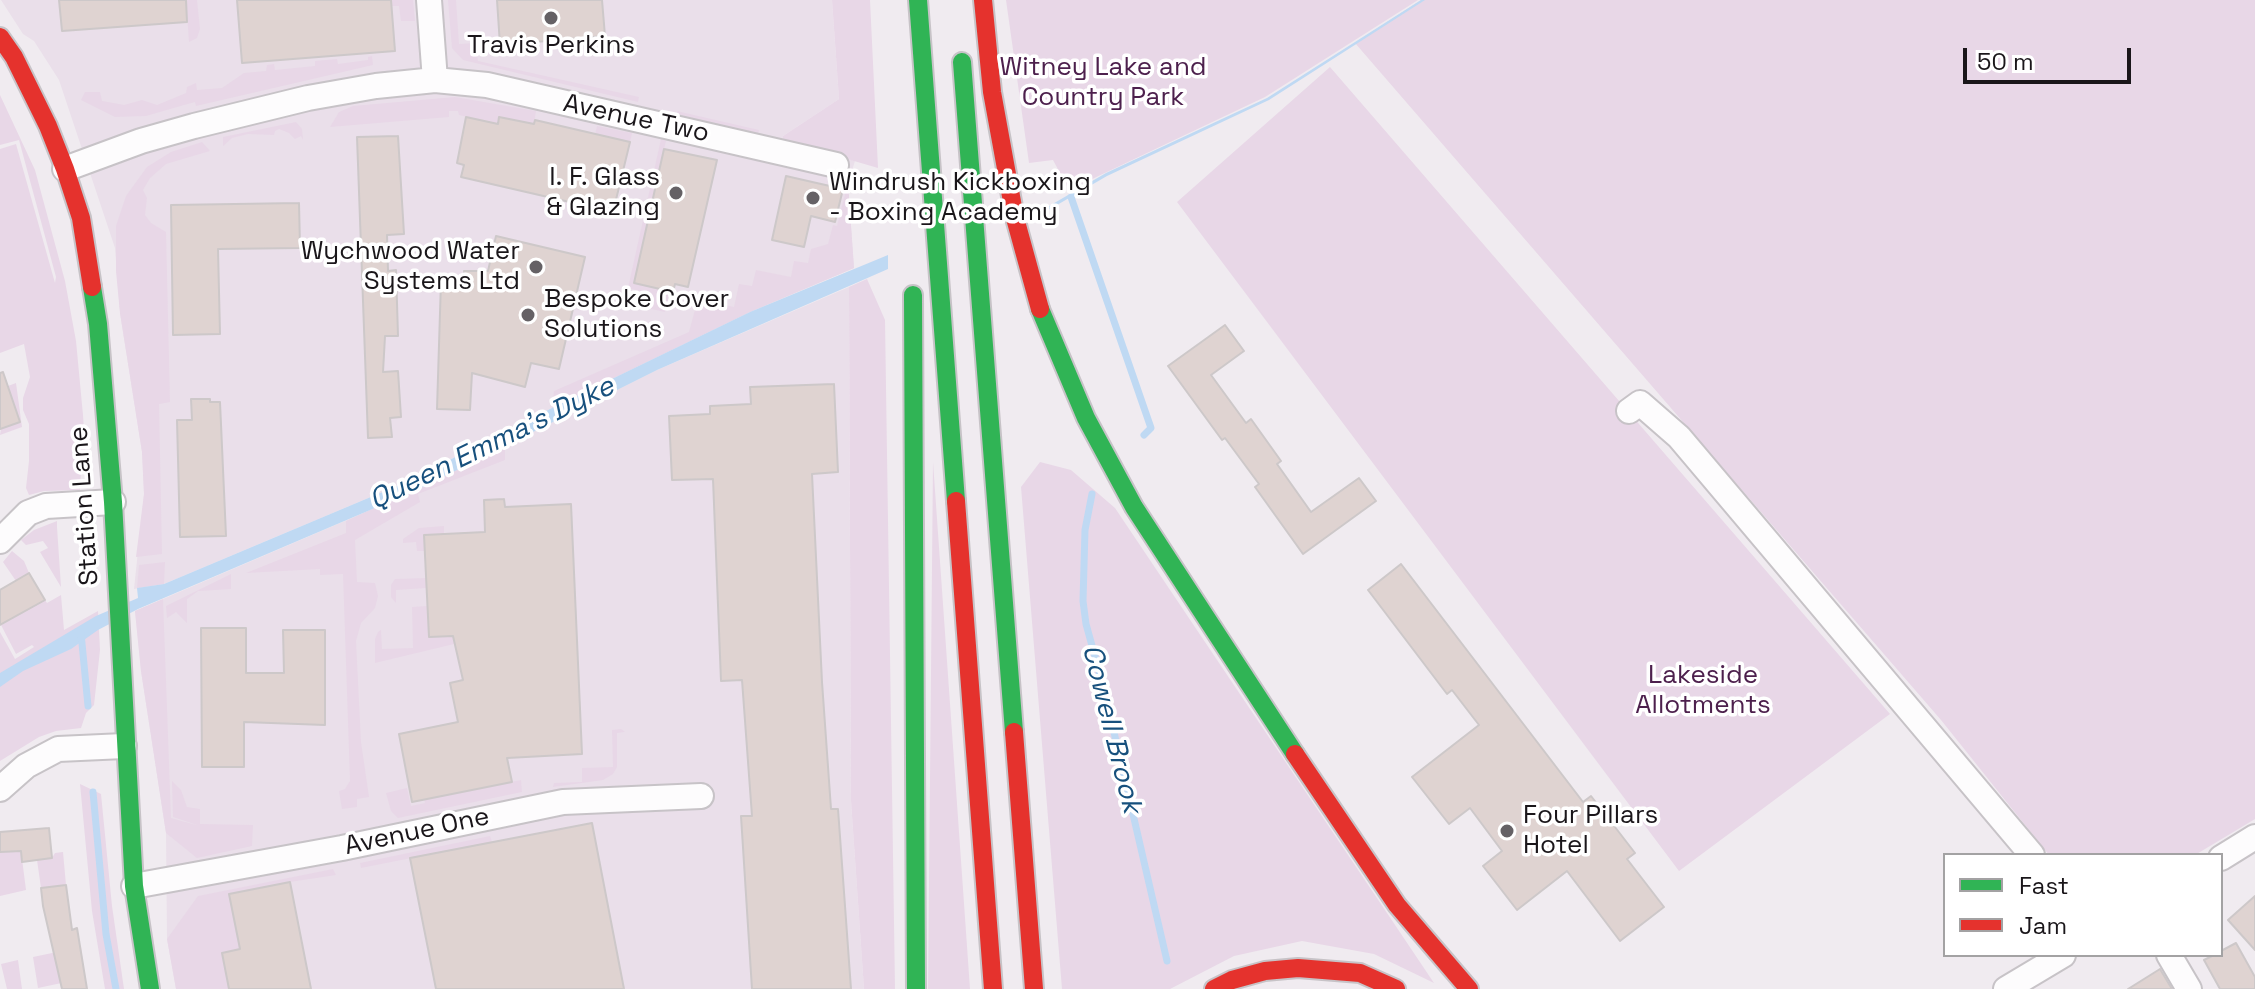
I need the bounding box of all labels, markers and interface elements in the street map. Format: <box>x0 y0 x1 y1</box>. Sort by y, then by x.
marker: Travis Perkins <box>542 9 560 27</box>
place label: Travis Perkins <box>467 30 635 62</box>
scale bar <box>1967 32 2135 82</box>
text: 50 m <box>1977 46 2034 77</box>
park label: Witney Lake and Country Park <box>999 52 1207 114</box>
street label: Avenue Two <box>560 88 712 150</box>
place label: I. F. Glass & Glazing <box>547 162 660 224</box>
place label: Windrush Kickboxing - Boxing Academy <box>829 167 1091 228</box>
marker: I. F. Glass & Glazing <box>667 184 685 202</box>
marker: Windrush Kickboxing - Boxing Academy <box>804 189 822 207</box>
place label: Wychwood Water Systems Ltd <box>301 236 520 298</box>
marker: Wychwood Water Systems Ltd <box>527 258 545 276</box>
place label: Bespoke Cover Solutions <box>544 284 729 346</box>
marker: Bespoke Cover Solutions <box>519 306 537 324</box>
water label: Queen Emma's Dyke <box>364 370 620 518</box>
street label: Station Lane <box>64 425 106 587</box>
water label: Cowell Brook <box>1074 641 1148 817</box>
park label: Lakeside Allotments <box>1635 660 1771 722</box>
place label: Four Pillars Hotel <box>1523 800 1658 862</box>
street label: Avenue One <box>342 801 492 863</box>
marker: Four Pillars Hotel <box>1498 822 1516 840</box>
legend <box>1943 853 2223 957</box>
text: Fast <box>2019 870 2069 901</box>
text: Jam <box>2019 910 2067 941</box>

